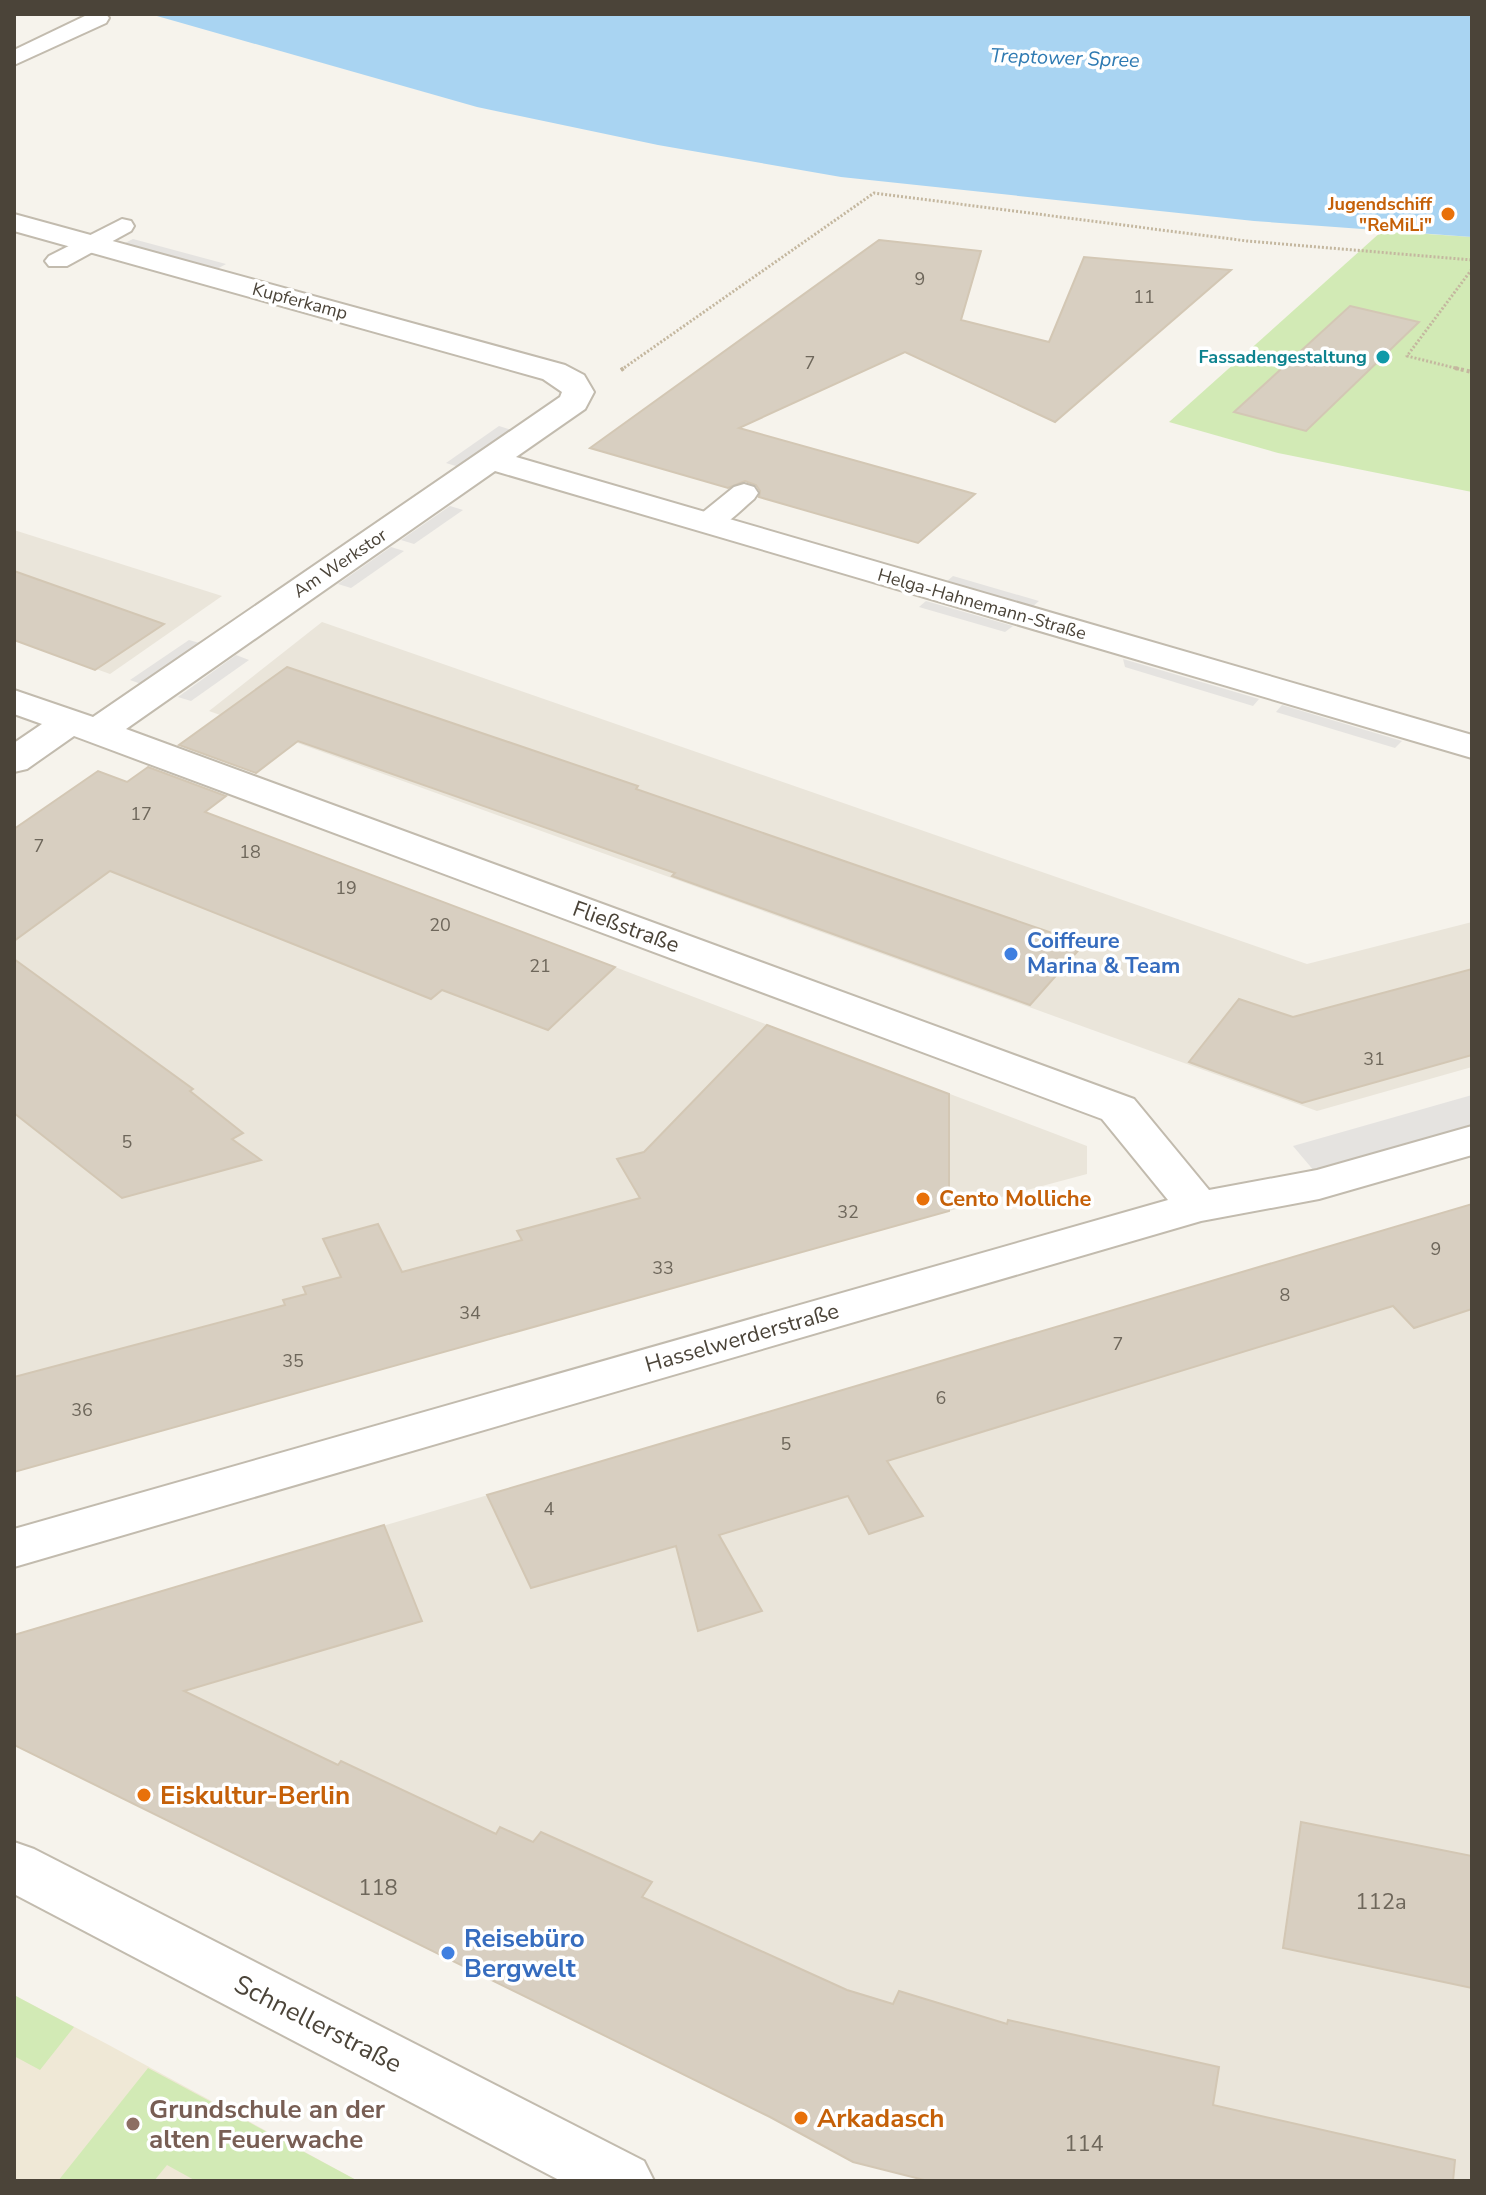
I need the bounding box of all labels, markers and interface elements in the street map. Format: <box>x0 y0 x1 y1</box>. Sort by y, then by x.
water label: Treptower Spree <box>990 42 1141 74</box>
place label: Jugendschiff "ReMiLi" <box>1327 192 1432 237</box>
marker: Jugendschiff "ReMiLi" <box>1439 205 1457 223</box>
house number: 9 <box>915 267 925 291</box>
street label: Kupferkamp <box>250 277 350 325</box>
house number: 11 <box>1133 285 1155 309</box>
place label: Fassadengestaltung <box>1199 345 1367 369</box>
marker: Fassadengestaltung <box>1374 348 1392 366</box>
house number: 7 <box>805 351 815 375</box>
street label: Am Werkstor <box>289 523 392 603</box>
street label: Helga-Hahnemann-Straße <box>875 563 1089 645</box>
house number: 17 <box>130 802 152 826</box>
house number: 7 <box>34 834 44 858</box>
house number: 18 <box>239 840 261 864</box>
house number: 19 <box>335 876 357 900</box>
street label: Fließstraße <box>568 894 684 960</box>
house number: 20 <box>429 913 451 937</box>
place label: Coiffeure Marina & Team <box>1027 926 1180 981</box>
marker: Coiffeure Marina & Team <box>1002 945 1020 963</box>
house number: 21 <box>529 954 551 978</box>
house number: 31 <box>1363 1047 1385 1071</box>
house number: 5 <box>122 1130 132 1154</box>
place label: Cento Molliche <box>939 1184 1092 1214</box>
marker: Cento Molliche <box>914 1190 932 1208</box>
house number: 32 <box>837 1200 859 1224</box>
house number: 9 <box>1431 1237 1441 1261</box>
house number: 33 <box>652 1256 674 1280</box>
house number: 8 <box>1280 1283 1290 1307</box>
street label: Hasselwerderstraße <box>642 1296 842 1380</box>
house number: 34 <box>459 1301 481 1325</box>
house number: 7 <box>1113 1332 1123 1356</box>
house number: 35 <box>282 1349 304 1373</box>
house number: 6 <box>936 1386 946 1410</box>
house number: 36 <box>71 1398 93 1422</box>
house number: 5 <box>781 1432 791 1456</box>
house number: 4 <box>544 1497 555 1521</box>
place label: Eiskultur-Berlin <box>160 1778 350 1813</box>
marker: Eiskultur-Berlin <box>135 1786 153 1804</box>
house number: 118 <box>358 1873 398 1903</box>
house number: 112a <box>1355 1887 1407 1917</box>
place label: Reisebüro Bergwelt <box>464 1921 585 1986</box>
marker: Reisebüro Bergwelt <box>439 1944 457 1962</box>
street label: Schnellerstraße <box>228 1967 408 2081</box>
place label: Grundschule an der alten Feuerwache <box>149 2092 386 2157</box>
place label: Arkadasch <box>817 2101 945 2136</box>
marker: Arkadasch <box>792 2109 810 2127</box>
marker: Grundschule an der alten Feuerwache <box>124 2115 142 2133</box>
house number: 114 <box>1064 2129 1104 2159</box>

